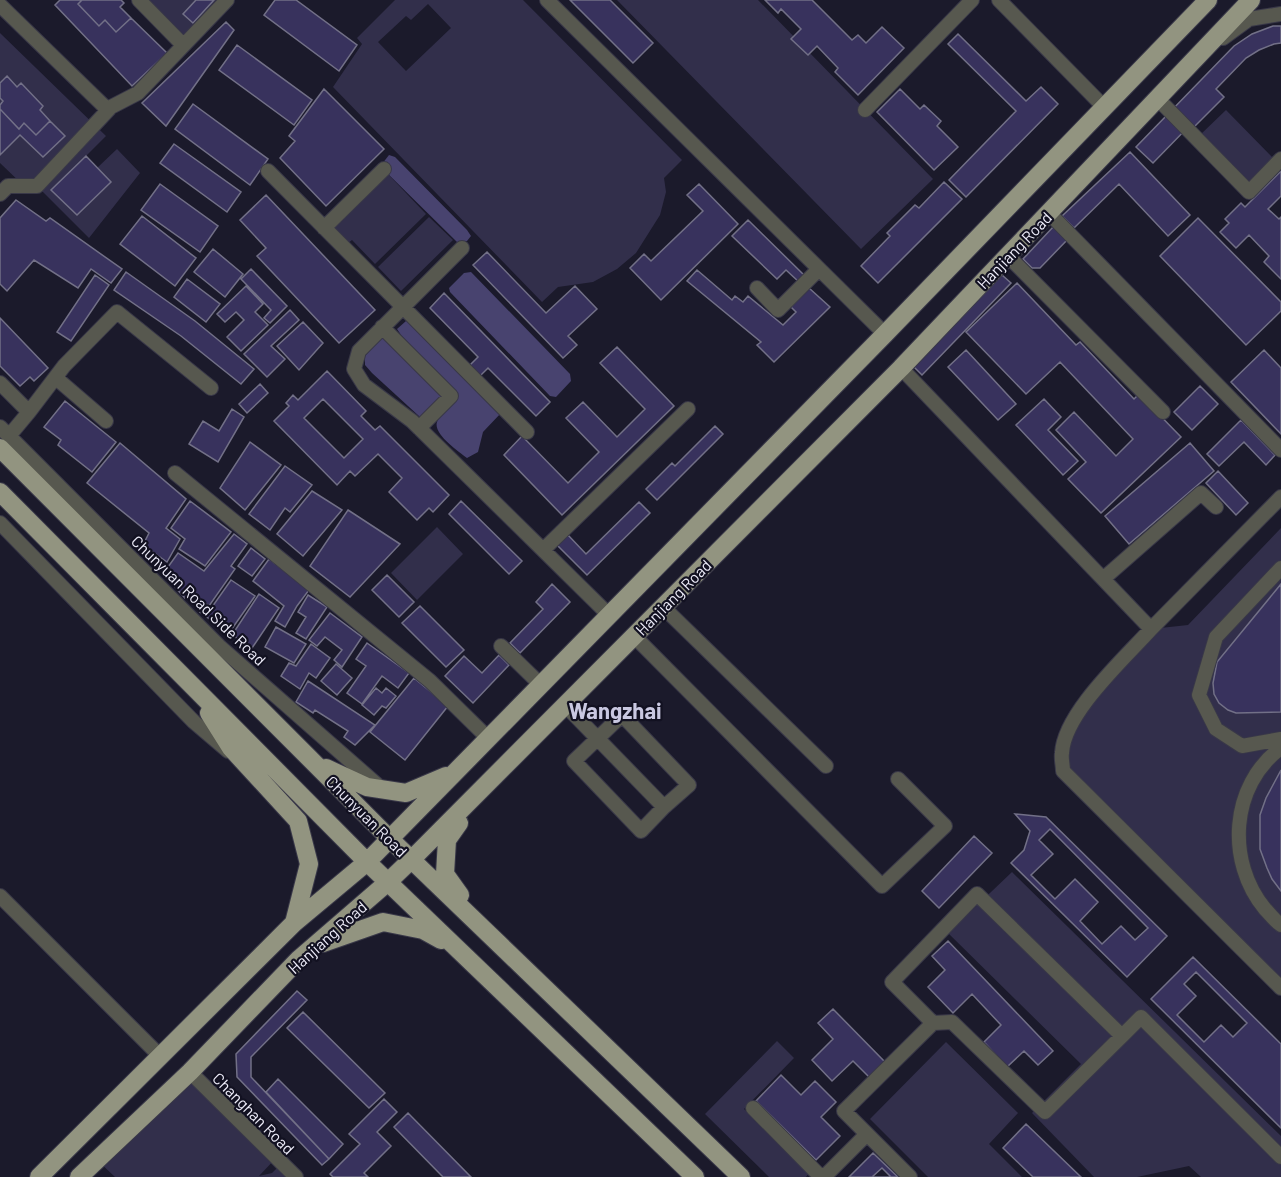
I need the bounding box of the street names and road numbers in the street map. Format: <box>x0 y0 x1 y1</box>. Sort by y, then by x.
street label: Hanjiang Road <box>973 208 1055 292</box>
street label: Chunyuan Road Side Road <box>128 531 270 669</box>
street label: Hanjiang Road <box>631 555 715 639</box>
street label: Chunyuan Road <box>323 772 411 860</box>
street label: Hanjiang Road <box>284 897 370 977</box>
street label: Changhan Road <box>209 1068 299 1158</box>

